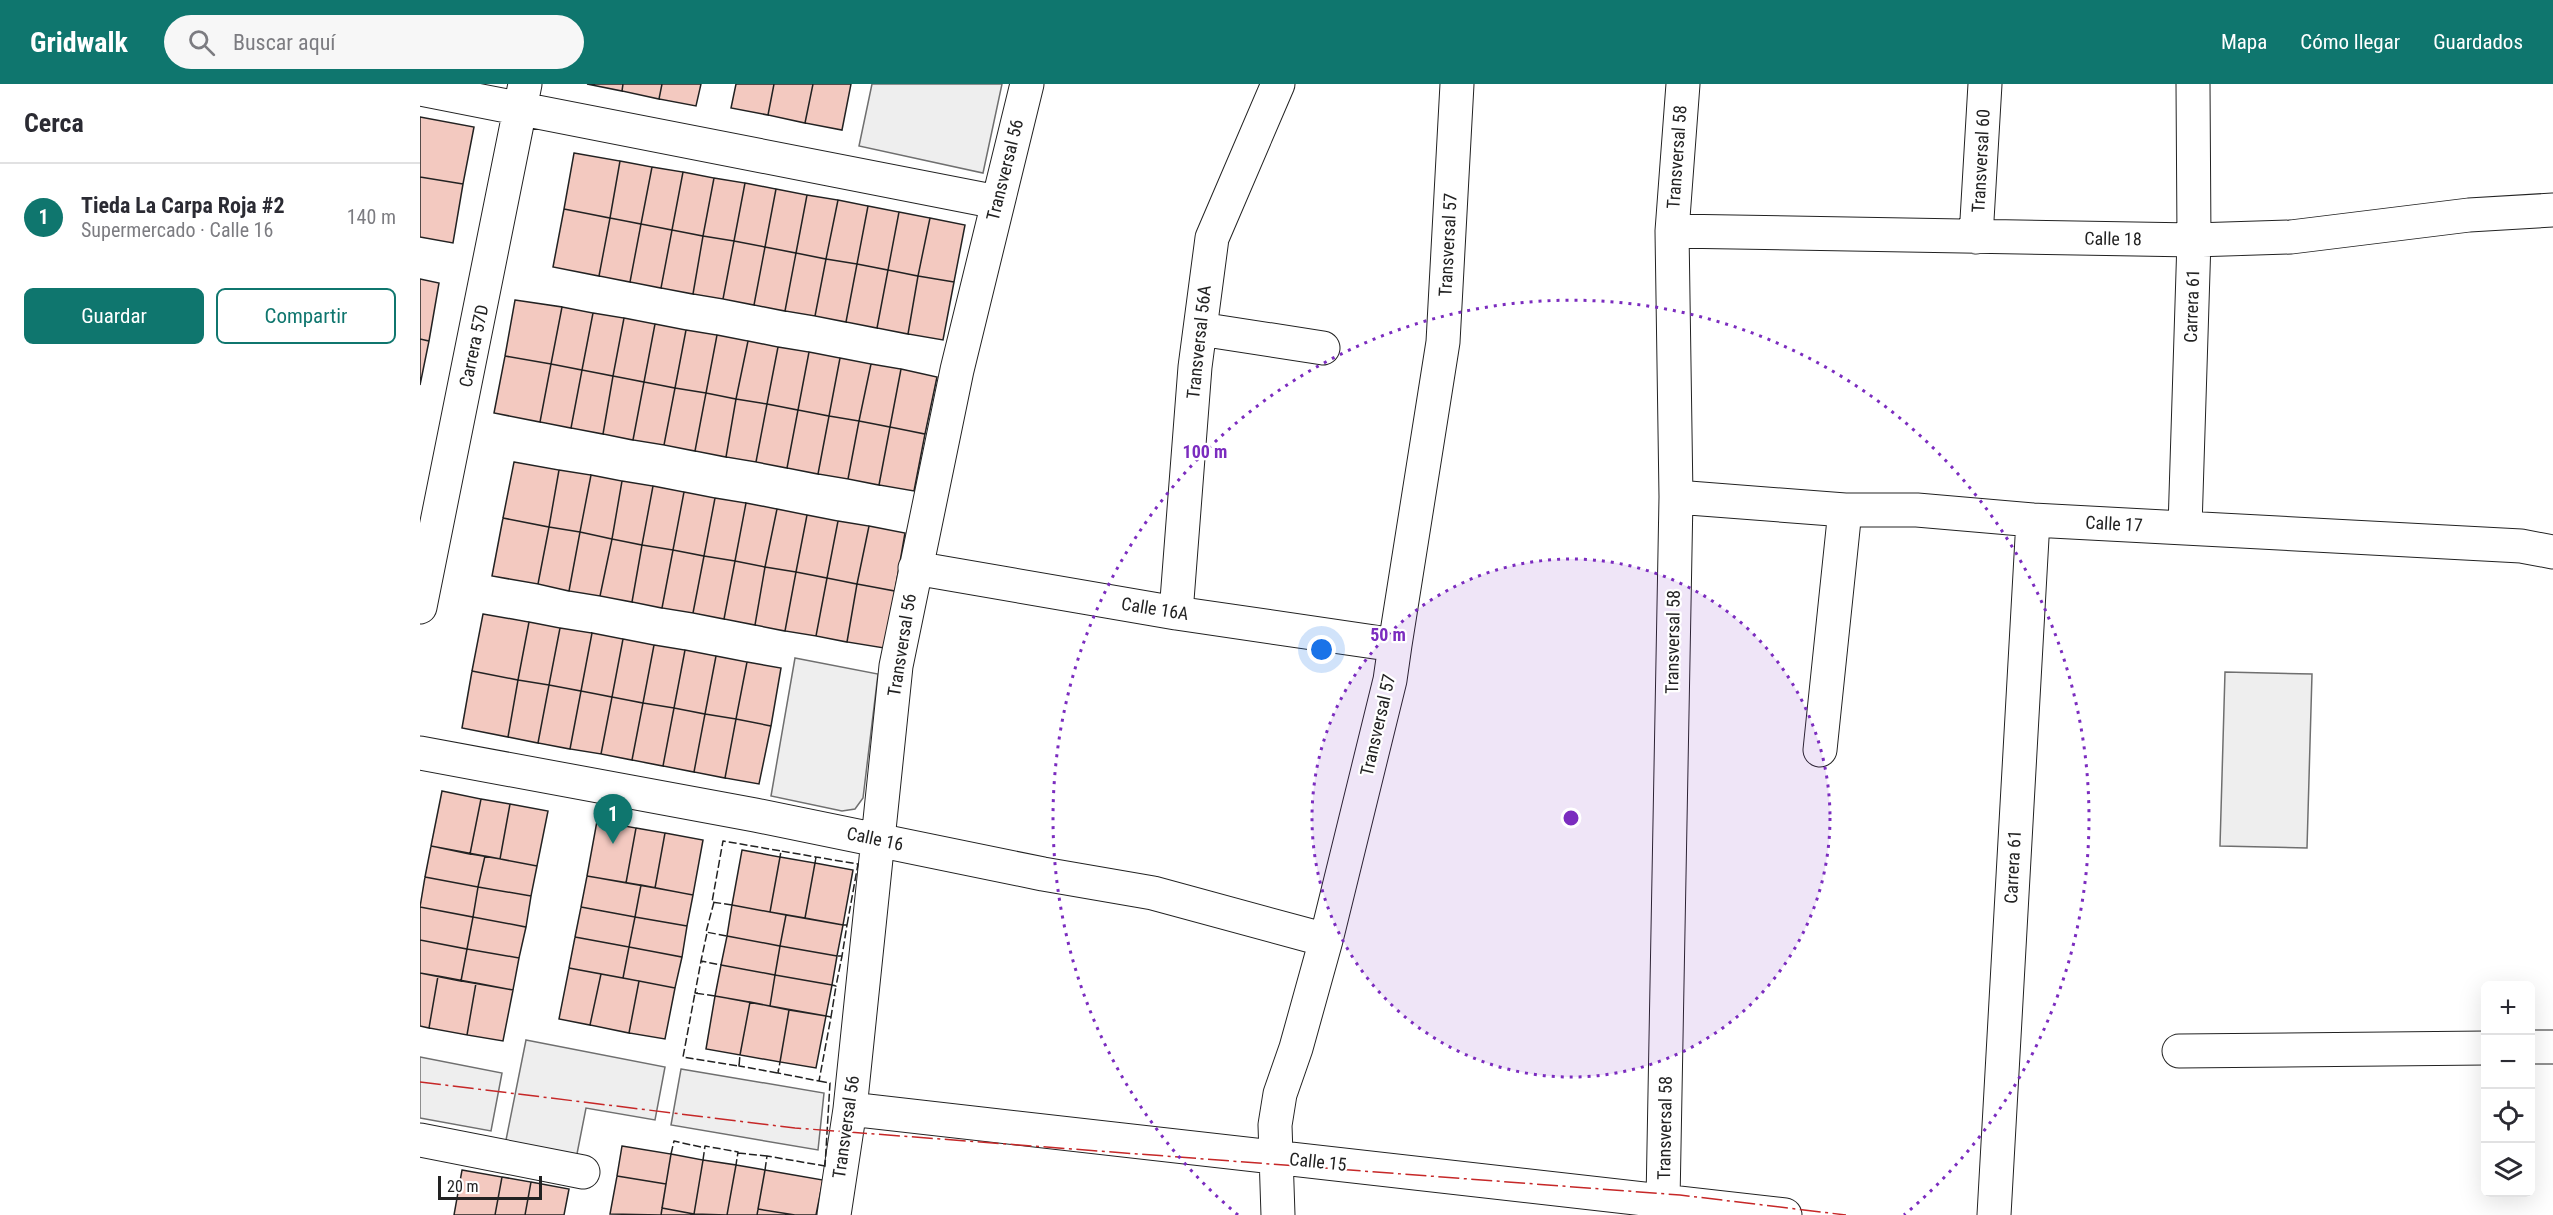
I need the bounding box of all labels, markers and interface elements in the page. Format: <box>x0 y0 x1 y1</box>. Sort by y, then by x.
search box <box>164 15 584 69</box>
text: Gridwalk <box>30 26 128 59</box>
icon: search <box>185 26 218 59</box>
text: Buscar aquí <box>233 30 335 55</box>
text: Mapa <box>2221 30 2267 54</box>
text: Cómo llegar <box>2300 30 2400 54</box>
text: Guardados <box>2433 30 2523 54</box>
street label: Transversal 58 <box>1662 104 1691 209</box>
text: Cerca <box>24 108 84 138</box>
street label: Transversal 60 <box>1967 109 1994 213</box>
street label: Transversal 56 <box>982 117 1027 223</box>
text: Tieda La Carpa Roja #2 <box>81 193 285 218</box>
street label: Transversal 57 <box>1434 193 1461 297</box>
text: 1 <box>38 205 49 229</box>
text: 140 m <box>347 205 396 229</box>
text: Supermercado · Calle 16 <box>81 218 273 242</box>
street label: Calle 18 <box>2084 228 2142 249</box>
street label: Carrera 61 <box>2180 269 2203 343</box>
street label: Transversal 56A <box>1182 283 1215 400</box>
button: Guardar <box>24 288 204 344</box>
button: Compartir <box>216 288 396 344</box>
street label: Carrera 57D <box>455 303 493 389</box>
text: 100 m <box>1183 441 1227 462</box>
street label: Calle 17 <box>2085 512 2143 535</box>
street label: Transversal 58 <box>1661 590 1684 694</box>
street label: Transversal 56 <box>883 592 920 698</box>
street label: Calle 16A <box>1120 593 1191 624</box>
text: 50 m <box>1370 624 1406 645</box>
your location <box>1307 635 1336 664</box>
street label: Transversal 57 <box>1356 672 1399 778</box>
pin: 1 <box>594 794 632 844</box>
centre of rings <box>1561 808 1581 828</box>
street label: Calle 16 <box>845 822 905 855</box>
street label: Carrera 61 <box>2000 830 2025 904</box>
map controls <box>2481 981 2535 1197</box>
button: + <box>2481 981 2535 1035</box>
button: − <box>2481 1035 2535 1089</box>
street label: Transversal 56 <box>828 1074 863 1180</box>
street label: Transversal 58 <box>1653 1076 1676 1180</box>
button: locate <box>2481 1089 2535 1143</box>
button: layers <box>2481 1143 2535 1197</box>
street label: Calle 15 <box>1288 1148 1348 1175</box>
scale bar <box>438 1173 542 1200</box>
text: 20 m <box>447 1177 479 1196</box>

